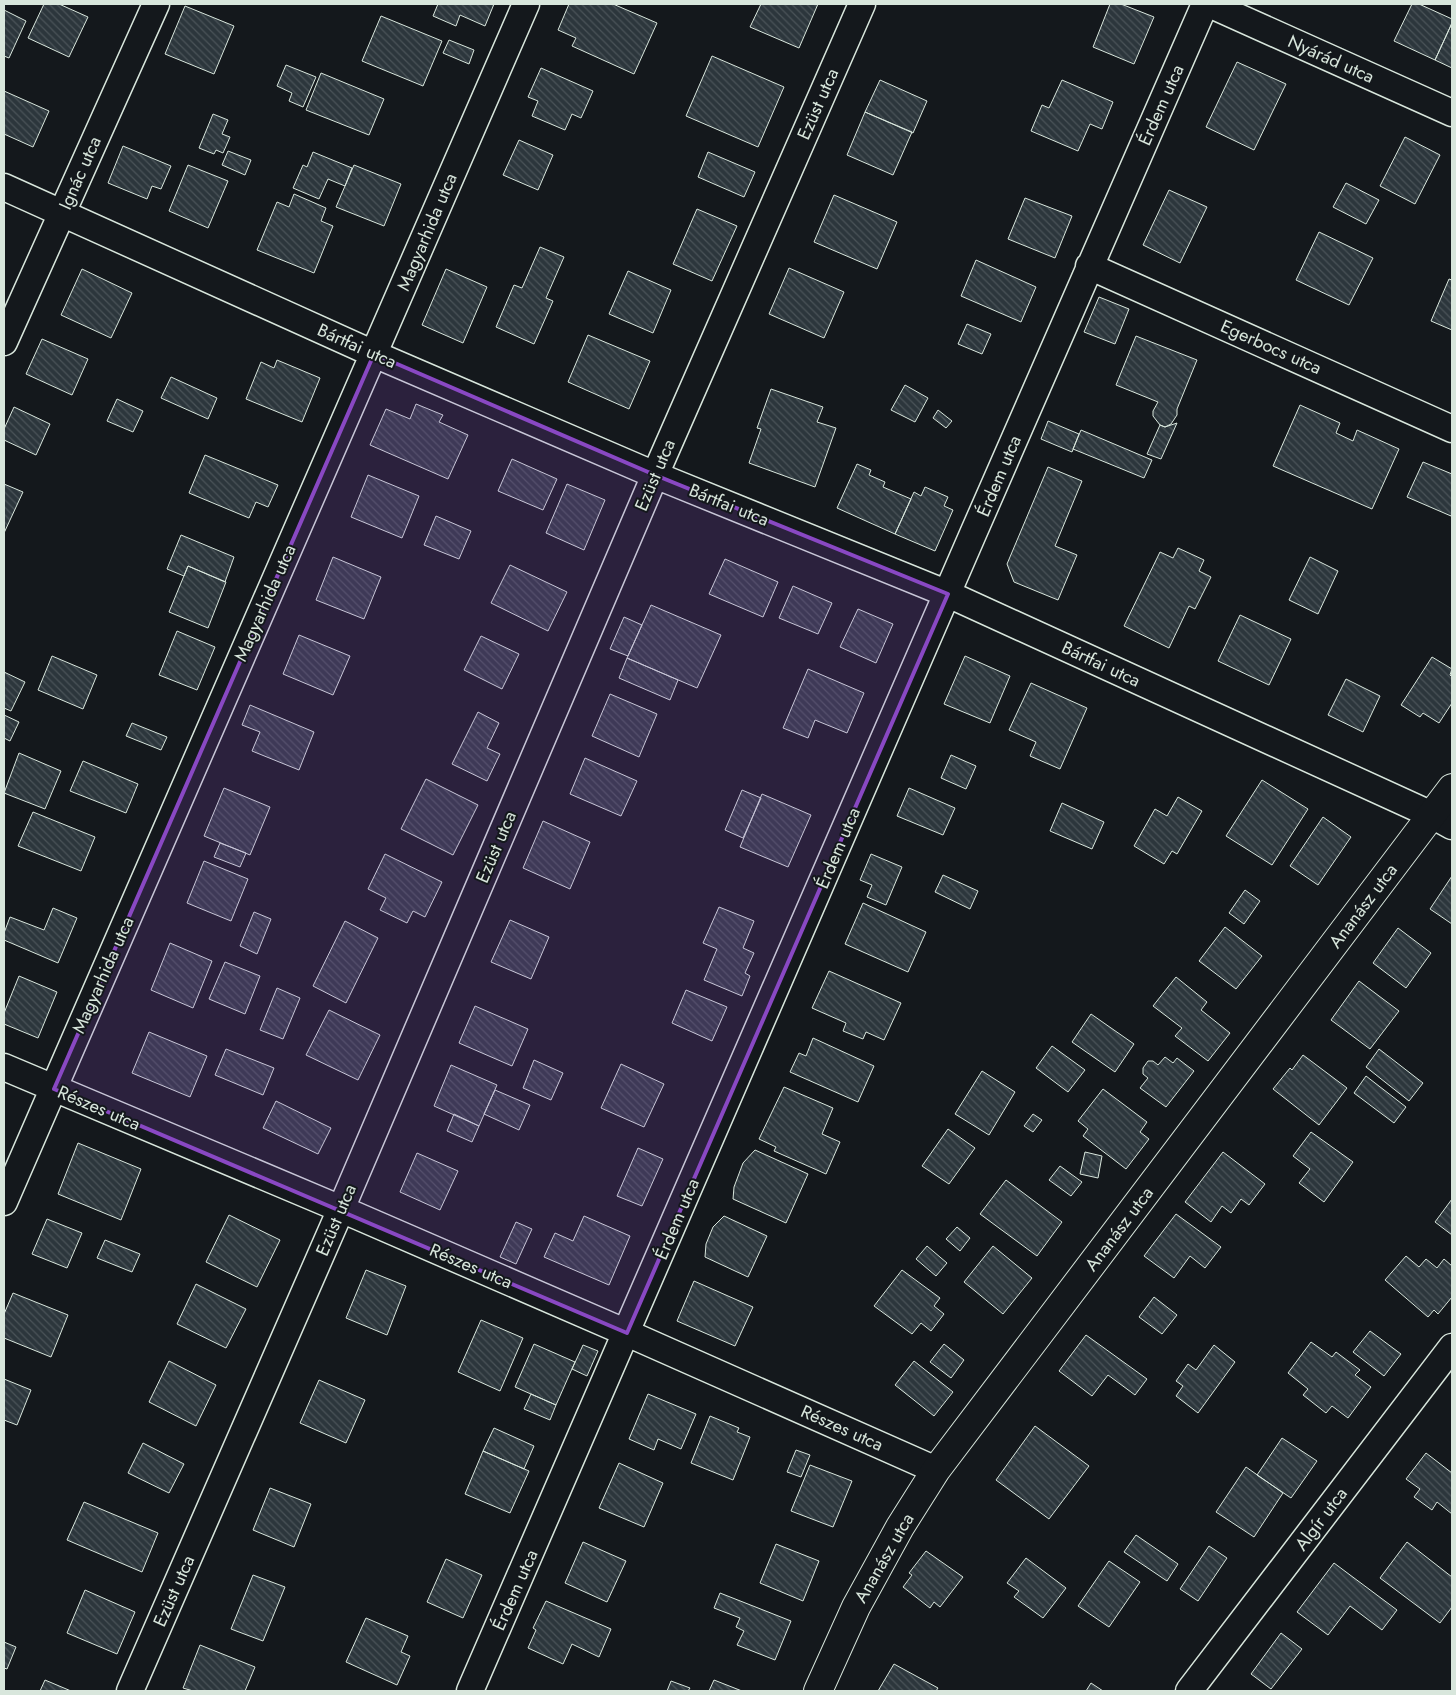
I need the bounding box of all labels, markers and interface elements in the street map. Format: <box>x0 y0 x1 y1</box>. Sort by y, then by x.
street label: Nyárád utca <box>1284 28 1378 90</box>
street label: Érdem utca <box>1132 60 1190 150</box>
street label: Ezüst utca <box>791 64 845 144</box>
street label: Ignác utca <box>52 132 108 214</box>
street label: Magyarhida utca <box>390 169 464 295</box>
street label: Egerbocs utca <box>1216 313 1326 381</box>
street label: Bártfai utca <box>313 317 401 375</box>
street label: Érdem utca <box>970 431 1028 521</box>
street label: Ezüst utca <box>628 435 682 515</box>
street label: Bártfai utca <box>685 477 773 533</box>
street label: Magyarhida utca <box>228 540 302 666</box>
street label: Bártfai utca <box>1057 634 1145 694</box>
street label: Érdem utca <box>809 803 867 893</box>
street label: Ezüst utca <box>469 807 523 887</box>
street label: Ananász utca <box>1322 858 1404 954</box>
street label: Magyarhida utca <box>66 912 140 1038</box>
street label: Részes utca <box>54 1079 144 1137</box>
street label: Érdem utca <box>648 1174 706 1264</box>
street label: Ezüst utca <box>309 1180 363 1260</box>
street label: Ananász utca <box>1078 1181 1160 1277</box>
street label: Részes utca <box>426 1237 516 1295</box>
street label: Részes utca <box>797 1398 887 1458</box>
street label: Algír utca <box>1288 1482 1354 1556</box>
street label: Ananász utca <box>848 1508 920 1608</box>
street label: Érdem utca <box>486 1545 544 1635</box>
street label: Ezüst utca <box>147 1551 201 1631</box>

